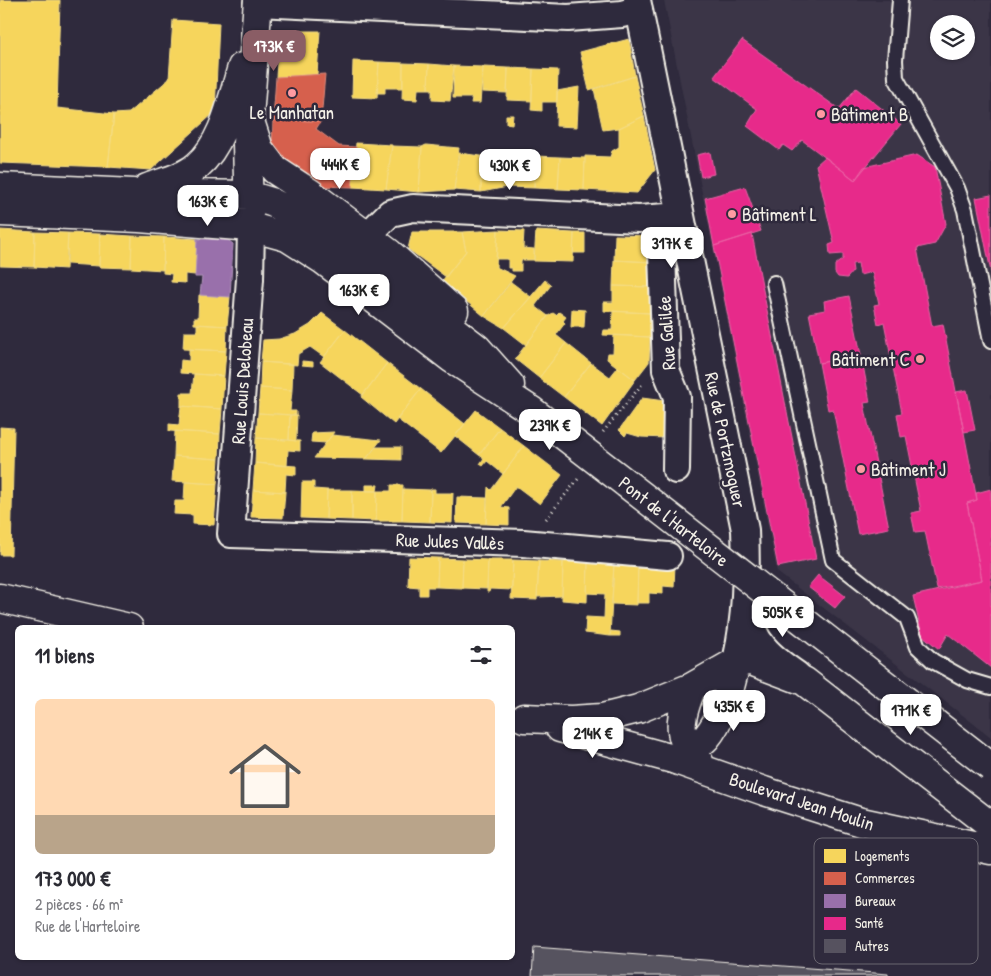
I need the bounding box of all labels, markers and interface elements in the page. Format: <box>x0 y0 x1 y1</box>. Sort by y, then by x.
map controls <box>930 15 975 60</box>
button: layers <box>930 15 975 60</box>
pin: 173K € <box>233 30 315 72</box>
text: 173K € <box>254 35 294 57</box>
marker: Le Manhatan <box>286 87 298 99</box>
place label: Le Manhatan <box>250 99 334 125</box>
place label: Bâtiment B <box>831 101 908 127</box>
marker: Bâtiment B <box>815 108 827 120</box>
pin: 444K € <box>299 148 381 190</box>
pin: 430K € <box>469 148 551 191</box>
text: 444K € <box>321 153 359 175</box>
text: 430K € <box>490 154 530 176</box>
pin: 163K € <box>167 184 249 227</box>
text: 163K € <box>188 190 228 212</box>
place label: Bâtiment L <box>742 201 817 227</box>
marker: Bâtiment L <box>726 208 738 220</box>
pin: 317K € <box>631 226 713 269</box>
text: 317K € <box>652 232 692 254</box>
pin: 163K € <box>318 274 400 316</box>
text: 163K € <box>339 279 379 301</box>
street label: Rue Galilée <box>650 295 682 371</box>
street label: Rue Louis Delobeau <box>225 317 259 445</box>
place label: Bâtiment C <box>832 346 910 372</box>
marker: Bâtiment C <box>914 353 926 365</box>
street label: Rue de Portzmoguer <box>699 370 753 511</box>
pin: 239K € <box>509 408 591 451</box>
text: 239K € <box>530 414 570 436</box>
place label: Bâtiment J <box>871 456 946 482</box>
marker: Bâtiment J <box>855 463 867 475</box>
street label: Pont de l'Harteloire <box>613 470 735 573</box>
street label: Rue Jules Vallès <box>395 526 505 556</box>
pin: 505K € <box>742 596 824 638</box>
text: 505K € <box>763 601 803 623</box>
text: 11 biens <box>35 641 94 670</box>
icon: filters <box>467 641 495 669</box>
pin: 435K € <box>693 690 775 732</box>
pin: 171K € <box>870 694 952 736</box>
text: 435K € <box>714 695 754 717</box>
text: 171K € <box>891 699 931 721</box>
pin: 214K € <box>552 716 634 759</box>
text: 214K € <box>573 722 613 744</box>
icon: home <box>220 731 310 821</box>
street label: Boulevard Jean Moulin <box>726 765 878 837</box>
legend <box>814 838 978 964</box>
text: Logements <box>855 846 909 866</box>
text: 173 000 € <box>35 864 110 893</box>
text: Commerces <box>855 868 915 887</box>
text: Bureaux <box>855 891 896 910</box>
text: 2 pièces · 66 m² <box>35 893 123 915</box>
text: Santé <box>855 913 884 932</box>
text: Rue de l'Harteloire <box>35 915 141 937</box>
text: Autres <box>855 936 889 955</box>

